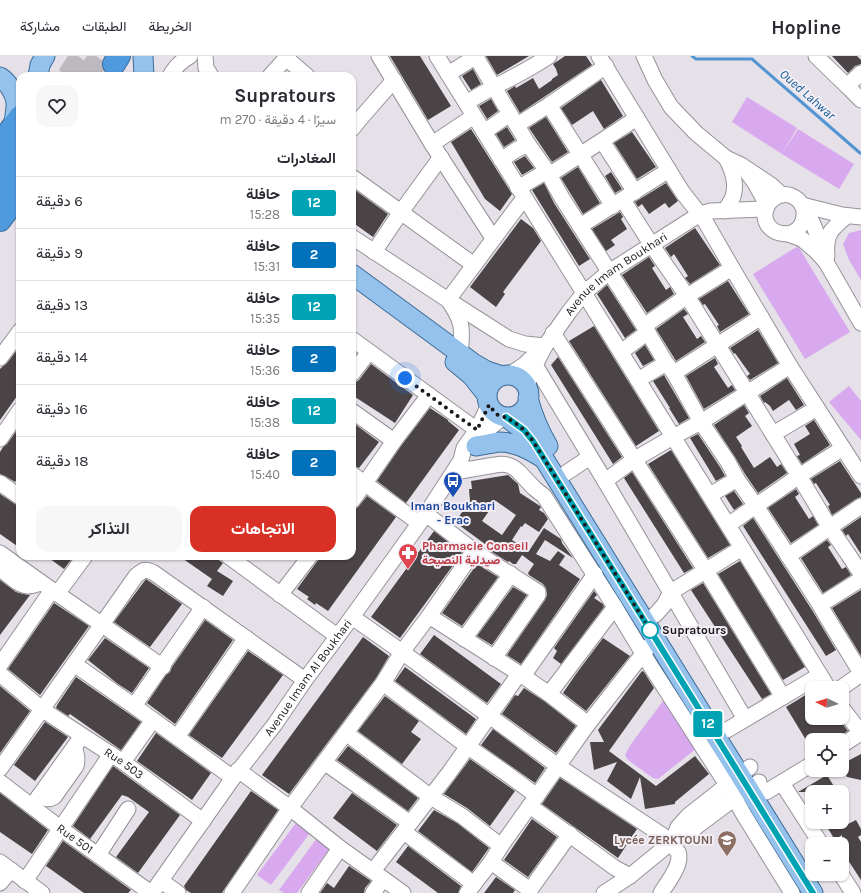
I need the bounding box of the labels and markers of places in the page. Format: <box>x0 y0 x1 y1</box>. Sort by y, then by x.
bus stop icon: Iman Boukhari - Erac <box>442 470 464 498</box>
place label: Iman Boukhari - Erac <box>411 499 495 527</box>
place label: Pharmacie Conseil صيدلية النصيحة <box>422 539 528 567</box>
pharmacy icon: Pharmacie Conseil صيدلية النصيحة <box>397 542 419 570</box>
marker: Supratours <box>641 621 659 639</box>
place label: Supratours <box>662 623 726 637</box>
school or university icon: Lycée ZERKTOUNI <box>716 829 738 857</box>
place label: Lycée ZERKTOUNI <box>614 833 713 847</box>

